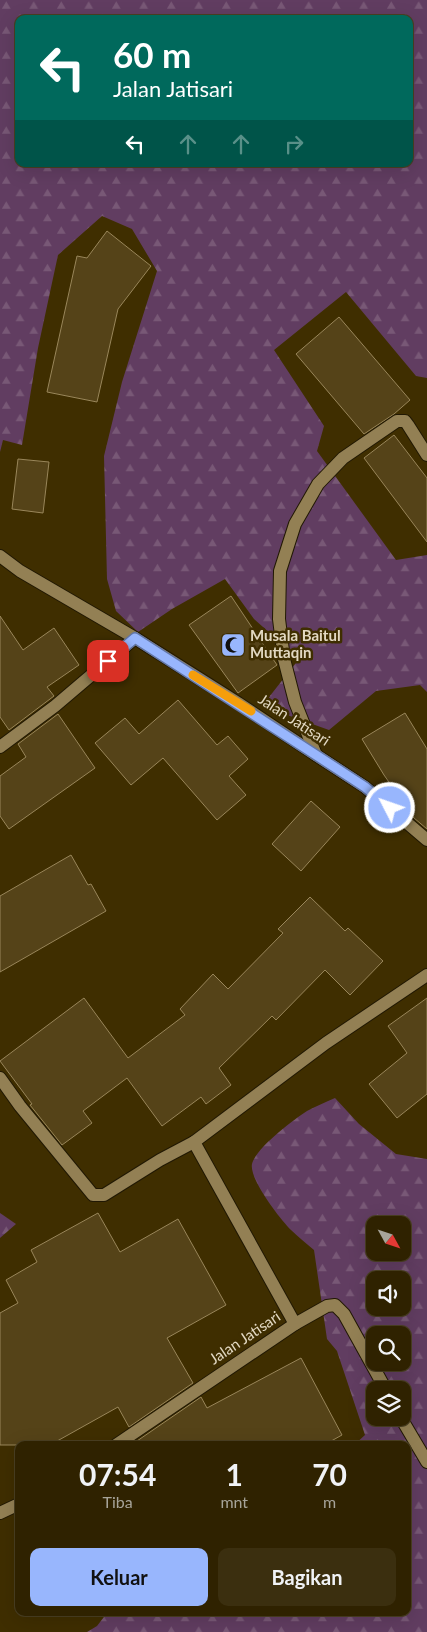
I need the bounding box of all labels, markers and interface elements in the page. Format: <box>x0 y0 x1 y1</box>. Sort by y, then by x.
text: 60 m <box>113 33 191 75</box>
icon: left <box>30 35 95 100</box>
text: Jalan Jatisari <box>113 75 233 102</box>
icon: left <box>121 130 149 158</box>
icon: ahead <box>174 130 202 158</box>
icon: ahead <box>227 130 255 158</box>
icon: right <box>280 130 308 158</box>
place label: Musala Baitul Muttaqin <box>250 626 341 661</box>
mosque icon: Musala Baitul Muttaqin <box>220 632 246 658</box>
pin <box>87 640 129 682</box>
icon: arrive <box>94 647 122 675</box>
street label: Jalan Jatisari <box>255 689 334 749</box>
position arrow <box>363 781 415 833</box>
north arrow <box>366 1216 411 1261</box>
map controls <box>366 1216 411 1426</box>
button: sound <box>366 1271 411 1316</box>
street label: Jalan Jatisari <box>205 1307 283 1368</box>
button: search <box>366 1326 411 1371</box>
button: layers <box>366 1381 411 1426</box>
text: 07:54 <box>79 1456 156 1492</box>
text: 1 <box>226 1456 243 1492</box>
text: 70 <box>312 1456 347 1492</box>
text: Tiba <box>103 1492 133 1511</box>
text: mnt <box>220 1492 248 1511</box>
text: m <box>323 1492 336 1511</box>
button: Keluar <box>30 1548 208 1606</box>
button: Bagikan <box>218 1548 396 1606</box>

